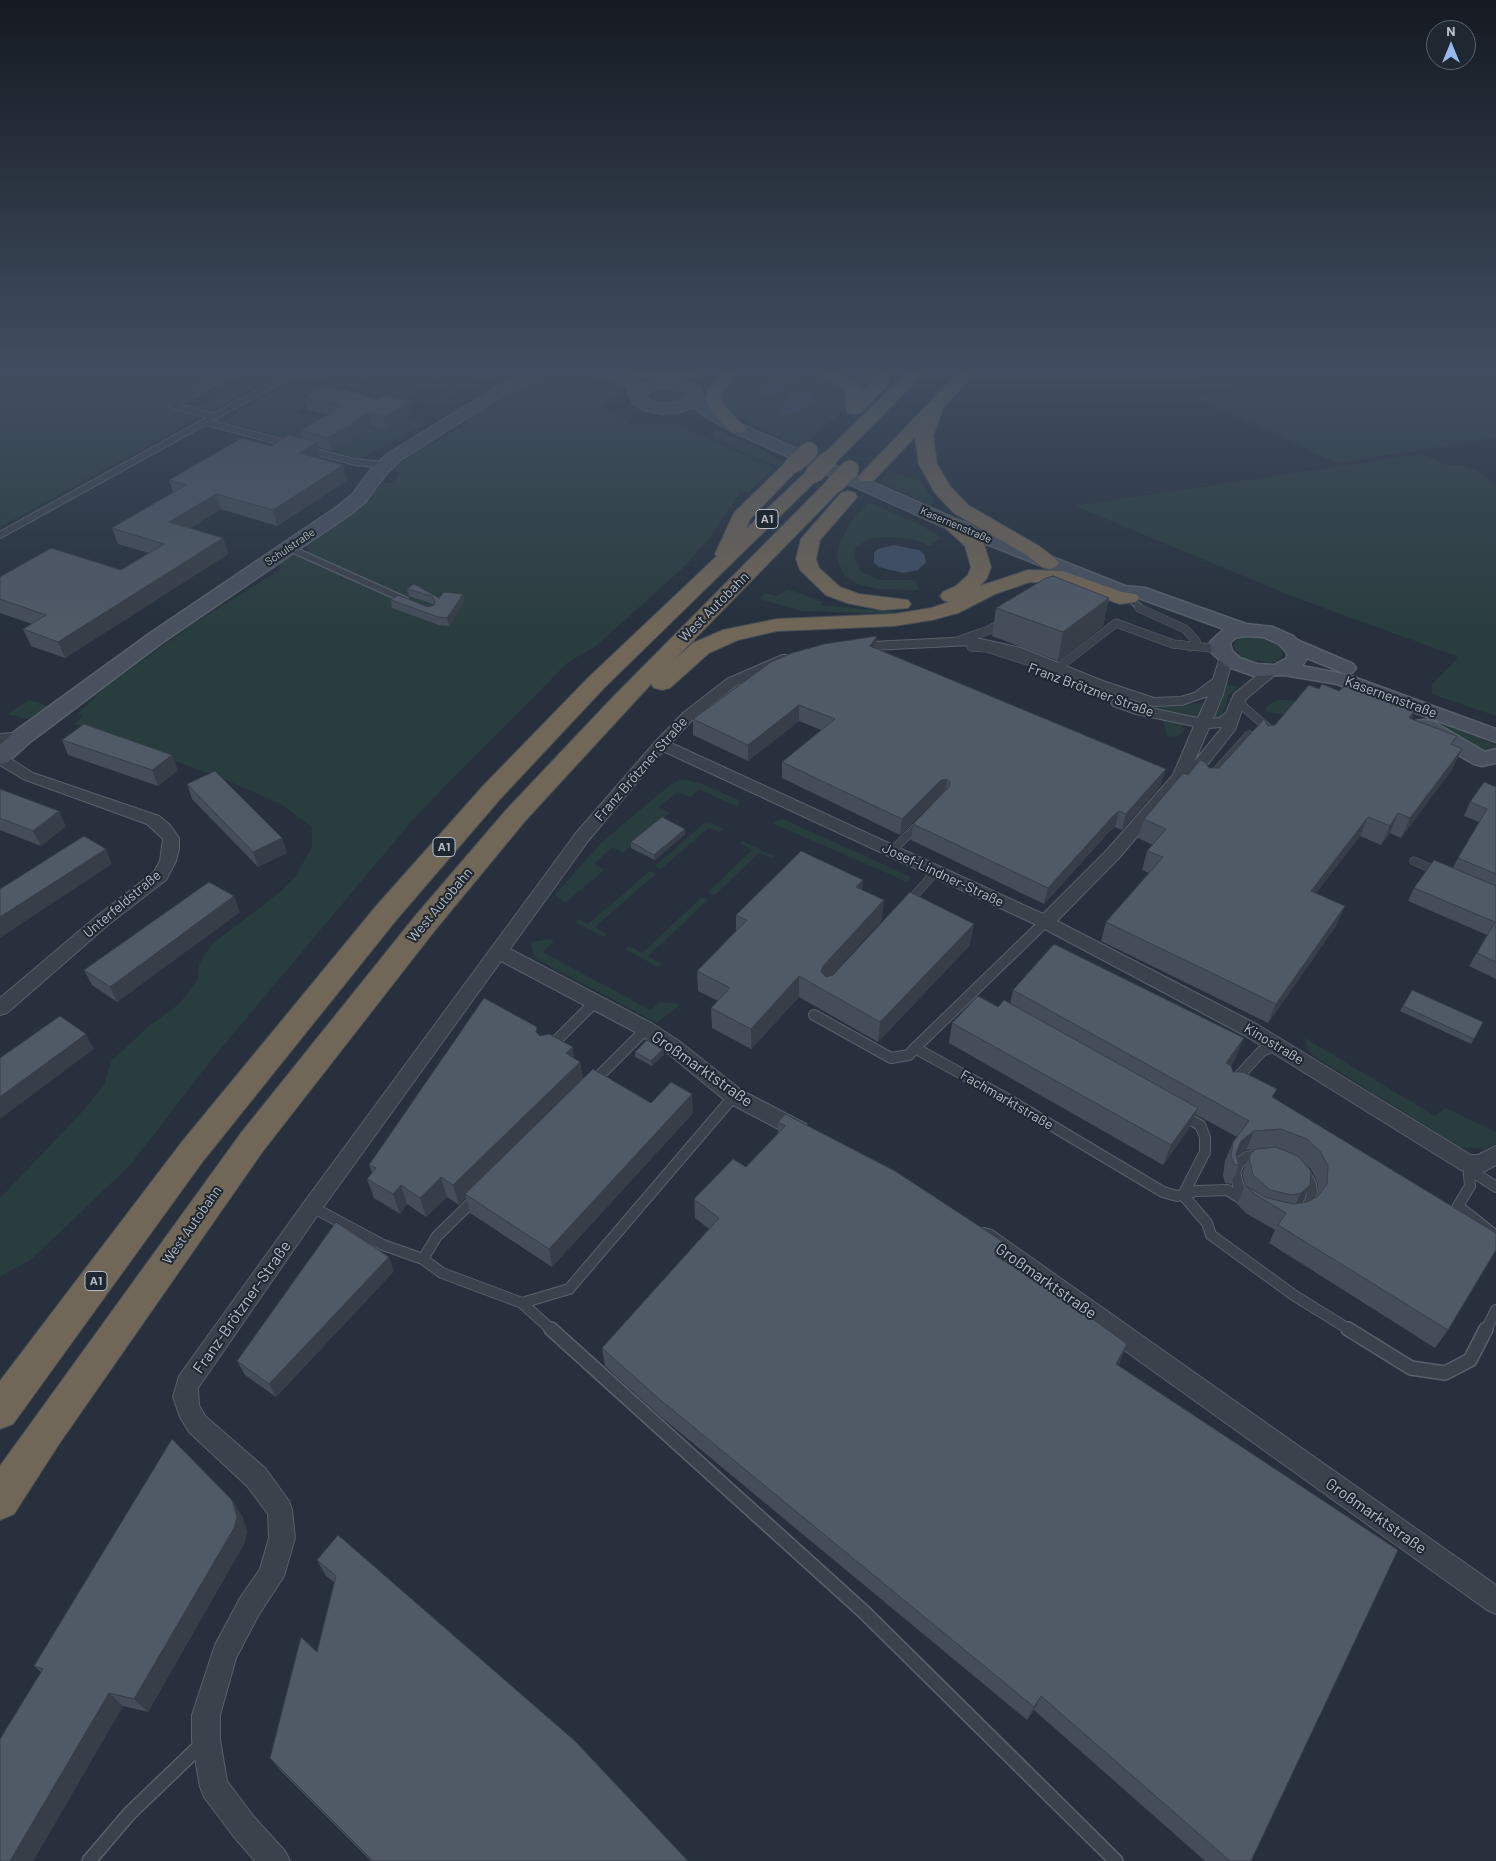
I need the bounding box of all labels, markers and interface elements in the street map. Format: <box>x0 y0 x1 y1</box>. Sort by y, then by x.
north arrow <box>1426 20 1476 70</box>
text: N <box>1446 22 1456 39</box>
street label: Kasernenstraße <box>918 504 994 546</box>
road number: A1 <box>756 509 778 528</box>
street label: Schulstraße <box>263 525 317 569</box>
street label: West Autobahn <box>676 569 752 645</box>
street label: Franz Brötzner Straße <box>1026 659 1156 721</box>
street label: Kasernenstraße <box>1343 673 1439 721</box>
street label: Franz Brötzner Straße <box>591 713 691 825</box>
road number: A1 <box>433 838 455 856</box>
street label: Josef-Lindner-Straße <box>879 839 1007 911</box>
street label: West Autobahn <box>404 864 476 946</box>
street label: Unterfeldstraße <box>80 867 164 941</box>
street label: Kinostraße <box>1241 1020 1307 1068</box>
street label: Großmarktstraße <box>648 1027 756 1111</box>
street label: Fachmarktstraße <box>957 1067 1057 1133</box>
street label: West Autobahn <box>159 1183 225 1267</box>
street label: Franz-Brötzner-Straße <box>189 1237 295 1377</box>
street label: Großmarktstraße <box>992 1239 1100 1323</box>
road number: A1 <box>85 1272 107 1290</box>
street label: Großmarktstraße <box>1322 1474 1430 1558</box>

